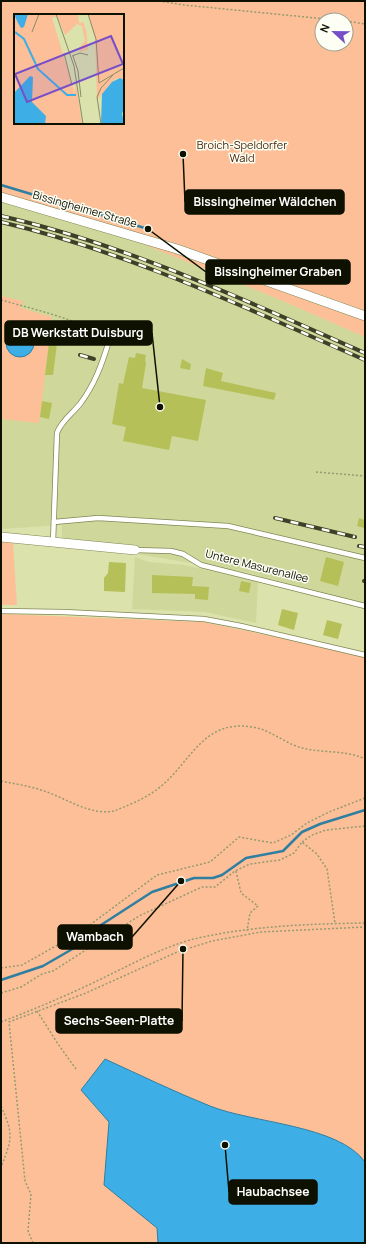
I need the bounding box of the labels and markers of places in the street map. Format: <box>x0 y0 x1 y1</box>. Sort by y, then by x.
callout: Bissingheimer Wäldchen <box>185 190 344 214</box>
callout: Bissingheimer Graben <box>206 260 350 284</box>
callout: DB Werkstatt Duisburg <box>5 321 152 345</box>
callout: Wambach <box>58 925 132 949</box>
callout: Sechs-Seen-Platte <box>56 1009 182 1033</box>
callout: Haubachsee <box>229 1180 317 1204</box>

